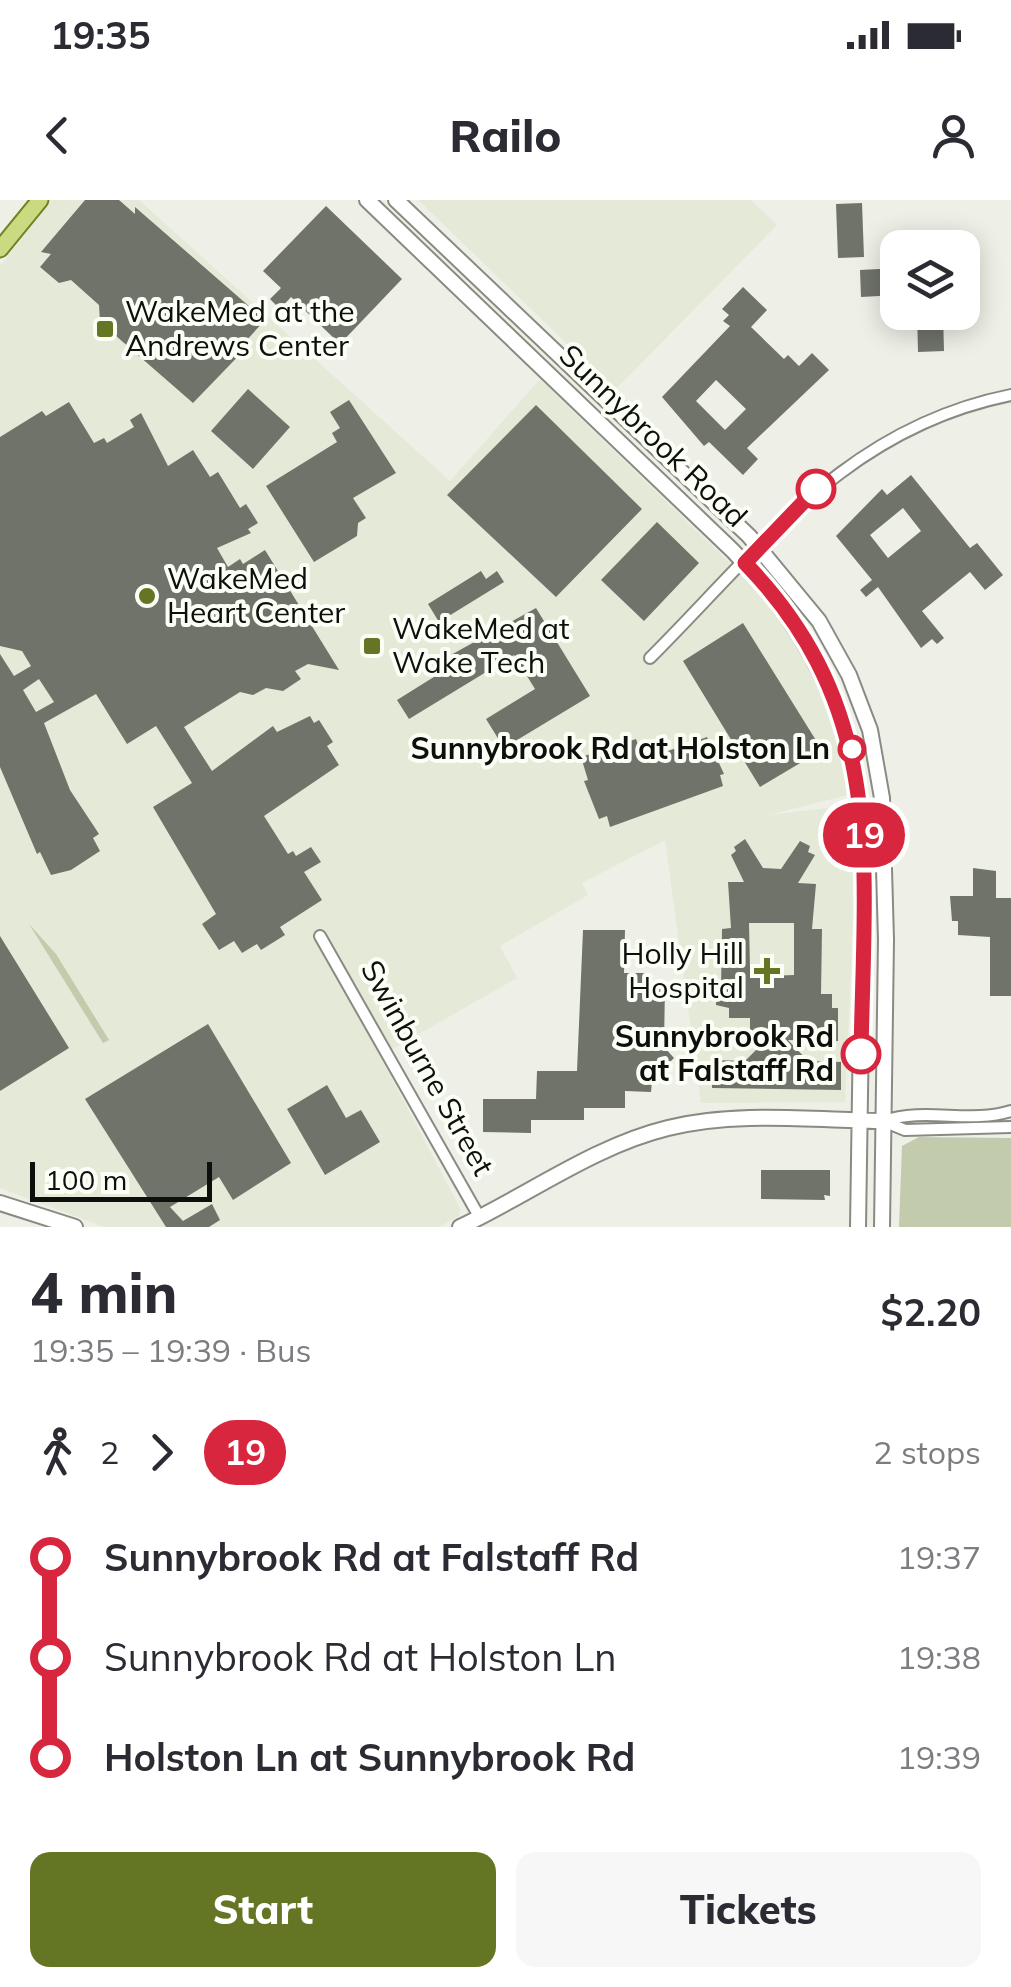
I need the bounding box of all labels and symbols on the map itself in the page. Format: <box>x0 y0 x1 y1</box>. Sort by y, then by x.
place label: WakeMed at the Andrews Center <box>125 292 355 364</box>
marker: WakeMed at the Andrews Center <box>94 318 116 340</box>
street label: Sunnybrook Road <box>552 336 756 535</box>
unlabelled marker <box>797 470 835 508</box>
place label: WakeMed Heart Center <box>167 559 345 631</box>
marker: WakeMed Heart Center <box>136 585 158 607</box>
place label: WakeMed at Wake Tech <box>392 609 569 681</box>
marker: WakeMed at Wake Tech <box>361 635 383 657</box>
place label: Sunnybrook Rd at Holston Ln <box>410 729 830 767</box>
marker: Sunnybrook Rd at Holston Ln <box>839 736 865 762</box>
line badge: 19 <box>819 802 909 868</box>
place label: Holly Hill Hospital <box>621 934 744 1006</box>
street label: Swinburne Street <box>353 953 503 1182</box>
marker: Holly Hill Hospital <box>754 958 780 984</box>
place label: Sunnybrook Rd at Falstaff Rd <box>615 1017 834 1089</box>
marker: Sunnybrook Rd at Falstaff Rd <box>842 1035 880 1073</box>
scale bar <box>30 1157 212 1201</box>

